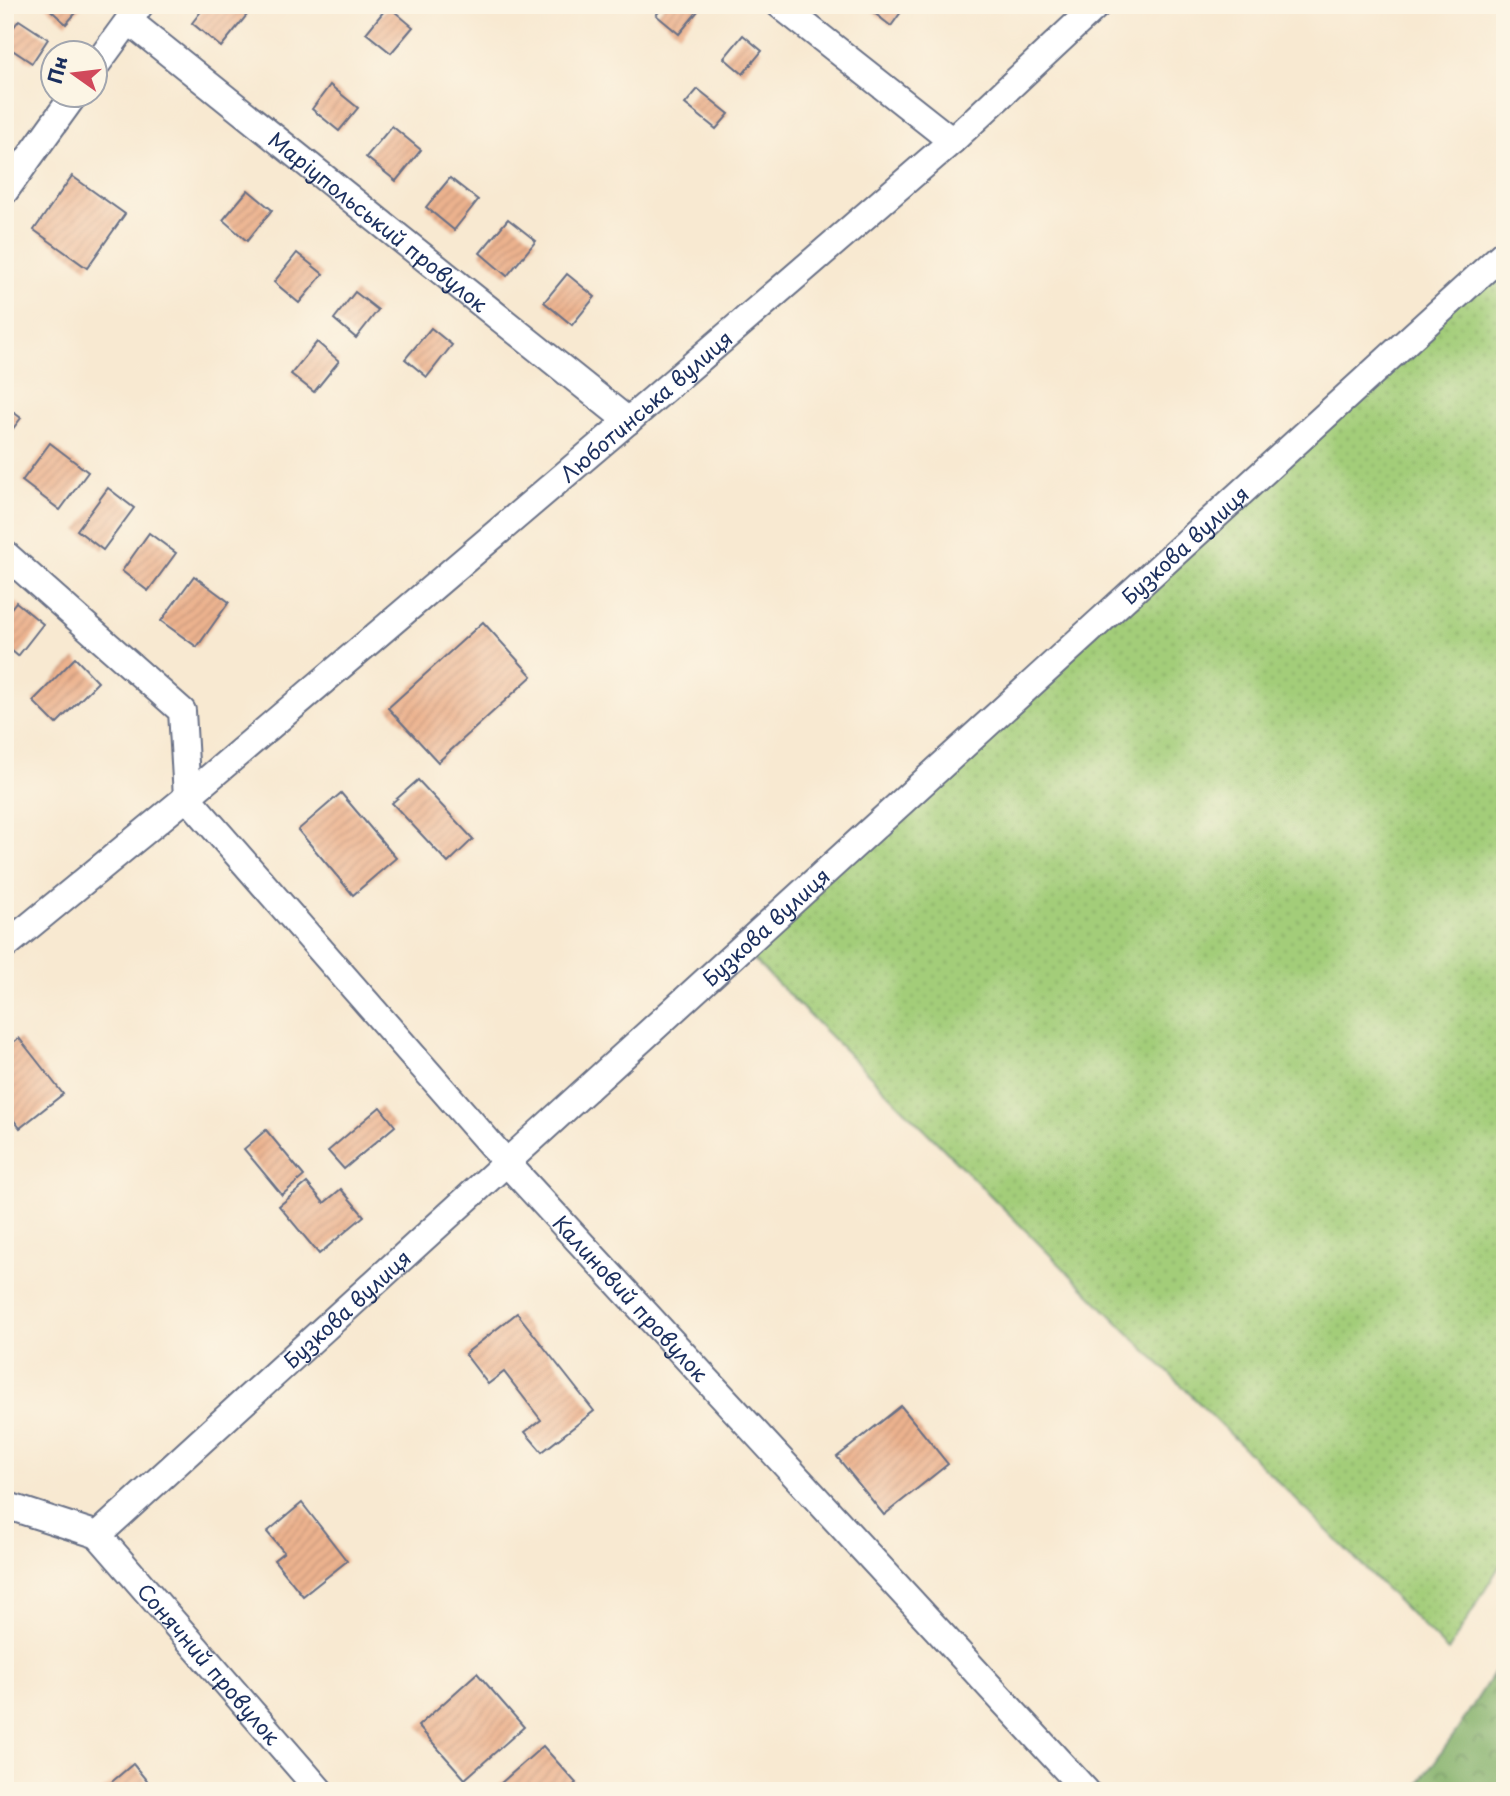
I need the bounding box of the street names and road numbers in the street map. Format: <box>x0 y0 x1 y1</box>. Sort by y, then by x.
street label: Маріупольський провулок <box>262 123 496 319</box>
street label: Люботинська вулиця <box>552 322 739 489</box>
street label: Бузкова вулиця <box>1113 478 1255 611</box>
street label: Бузкова вулиця <box>694 860 836 993</box>
street label: Калиновий провулок <box>546 1207 717 1388</box>
street label: Бузкова вулиця <box>275 1242 417 1375</box>
street label: Сонячний провулок <box>130 1575 289 1752</box>

